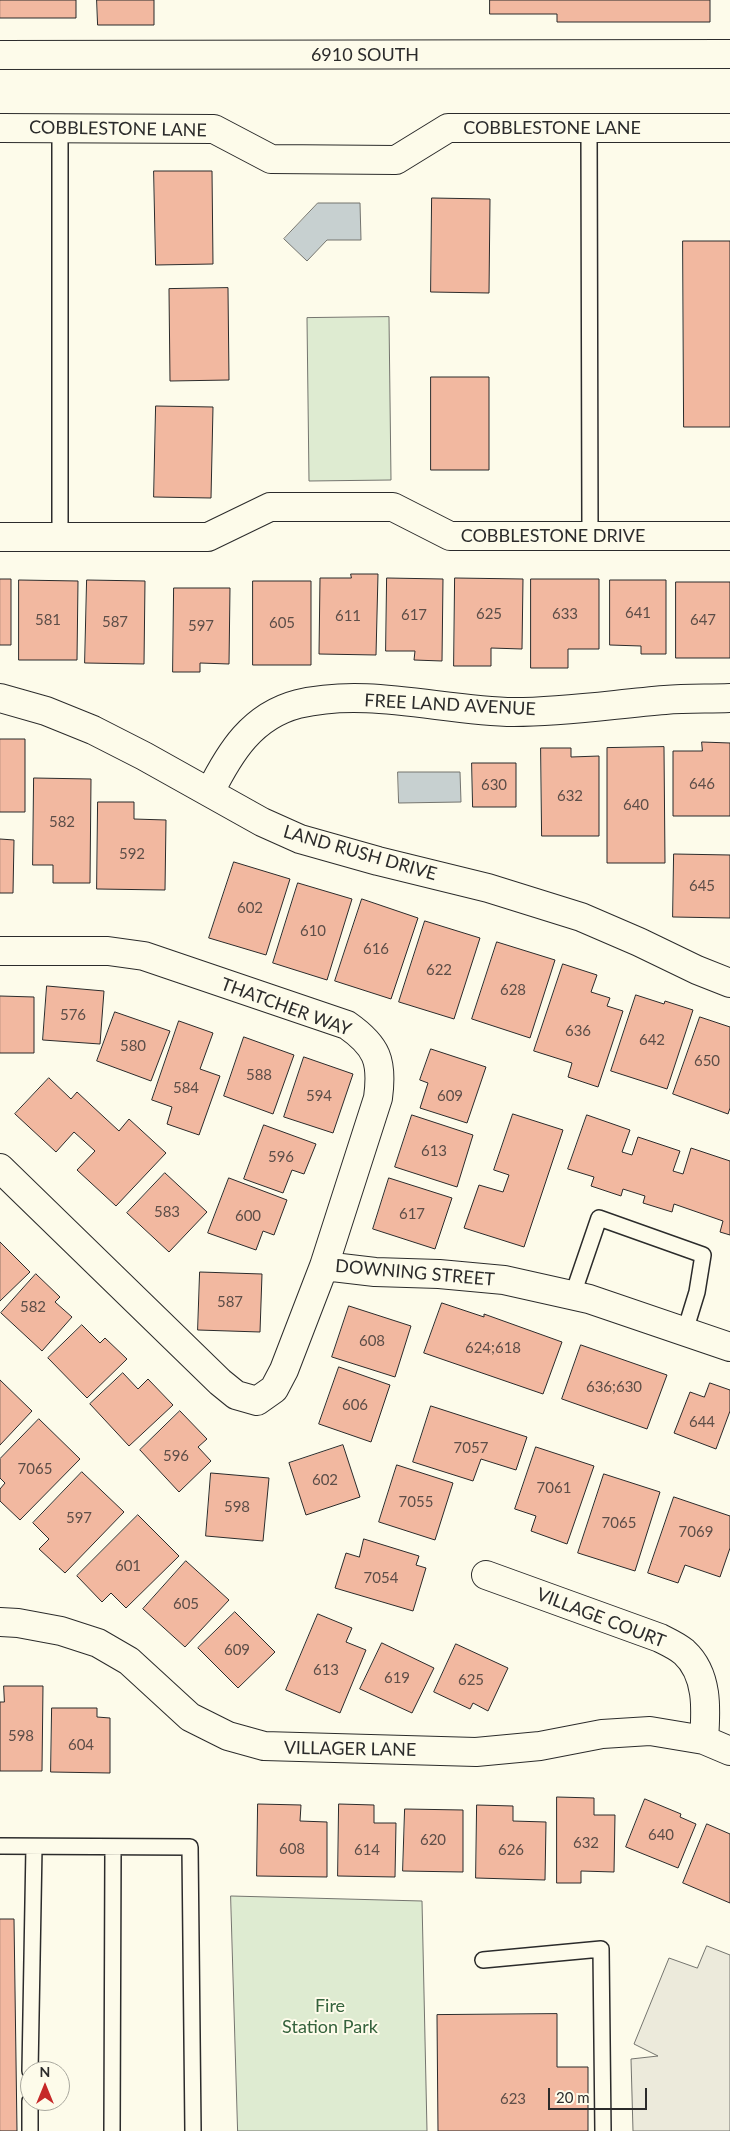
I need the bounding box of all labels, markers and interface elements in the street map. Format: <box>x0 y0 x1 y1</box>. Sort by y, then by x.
street label: 6910 SOUTH <box>311 44 419 66</box>
street label: COBBLESTONE LANE <box>29 117 207 141</box>
street label: COBBLESTONE LANE <box>463 117 641 139</box>
street label: COBBLESTONE DRIVE <box>461 525 645 547</box>
house number: 641 <box>625 604 651 622</box>
house number: 625 <box>476 605 502 623</box>
house number: 633 <box>552 605 578 623</box>
house number: 617 <box>401 606 427 624</box>
house number: 611 <box>335 607 361 625</box>
house number: 581 <box>35 611 61 629</box>
house number: 647 <box>690 611 716 629</box>
house number: 587 <box>102 613 128 631</box>
house number: 605 <box>269 614 295 632</box>
house number: 597 <box>188 617 214 635</box>
street label: FREE LAND AVENUE <box>364 690 536 720</box>
house number: 646 <box>689 775 715 793</box>
house number: 630 <box>481 776 507 794</box>
house number: 632 <box>557 787 583 805</box>
house number: 640 <box>623 796 649 814</box>
house number: 582 <box>49 813 75 831</box>
street label: LAND RUSH DRIVE <box>281 821 439 885</box>
house number: 592 <box>119 845 145 863</box>
house number: 645 <box>689 877 715 895</box>
house number: 602 <box>237 899 263 917</box>
house number: 610 <box>300 922 326 940</box>
house number: 616 <box>363 940 389 958</box>
house number: 622 <box>426 961 452 979</box>
street label: THATCHER WAY <box>218 973 354 1041</box>
house number: 628 <box>500 981 526 999</box>
house number: 576 <box>60 1006 86 1024</box>
house number: 636 <box>565 1022 591 1040</box>
house number: 642 <box>639 1031 665 1049</box>
house number: 580 <box>120 1037 146 1055</box>
house number: 650 <box>694 1052 720 1070</box>
house number: 588 <box>246 1066 272 1084</box>
house number: 584 <box>173 1079 199 1097</box>
house number: 594 <box>306 1087 332 1105</box>
house number: 609 <box>437 1087 463 1105</box>
house number: 613 <box>421 1142 447 1160</box>
house number: 596 <box>268 1148 294 1166</box>
house number: 583 <box>154 1203 180 1221</box>
house number: 617 <box>399 1205 425 1223</box>
house number: 600 <box>235 1207 261 1225</box>
street label: DOWNING STREET <box>334 1255 496 1291</box>
house number: 587 <box>217 1293 243 1311</box>
house number: 582 <box>20 1298 46 1316</box>
house number: 608 <box>359 1332 385 1350</box>
house number: 624;618 <box>465 1339 521 1357</box>
house number: 636;630 <box>586 1378 642 1396</box>
house number: 606 <box>342 1396 368 1414</box>
house number: 644 <box>689 1413 715 1431</box>
house number: 7057 <box>454 1439 488 1457</box>
house number: 596 <box>163 1447 189 1465</box>
house number: 7065 <box>18 1460 52 1478</box>
house number: 602 <box>312 1471 338 1489</box>
house number: 7061 <box>537 1479 571 1497</box>
house number: 7055 <box>399 1493 433 1511</box>
house number: 598 <box>224 1498 250 1516</box>
house number: 597 <box>66 1509 92 1527</box>
house number: 7065 <box>602 1514 636 1532</box>
house number: 7069 <box>679 1523 713 1541</box>
house number: 601 <box>115 1557 141 1575</box>
house number: 7054 <box>364 1569 398 1587</box>
street label: VILLAGE COURT <box>533 1583 669 1653</box>
house number: 605 <box>173 1595 199 1613</box>
house number: 609 <box>224 1641 250 1659</box>
house number: 613 <box>313 1661 339 1679</box>
house number: 619 <box>384 1669 410 1687</box>
house number: 625 <box>458 1671 484 1689</box>
house number: 598 <box>8 1727 34 1745</box>
house number: 604 <box>68 1736 94 1754</box>
street label: VILLAGER LANE <box>284 1737 416 1761</box>
house number: 640 <box>648 1826 674 1844</box>
house number: 620 <box>420 1831 446 1849</box>
house number: 632 <box>573 1834 599 1852</box>
house number: 608 <box>279 1840 305 1858</box>
house number: 614 <box>354 1841 380 1859</box>
house number: 626 <box>498 1841 524 1859</box>
park label: Fire Station Park <box>282 1995 378 2038</box>
north arrow <box>20 2061 70 2111</box>
text: N <box>40 2063 50 2080</box>
scale bar <box>550 2078 649 2110</box>
text: 20 m <box>556 2088 590 2106</box>
house number: 623 <box>500 2090 526 2108</box>

